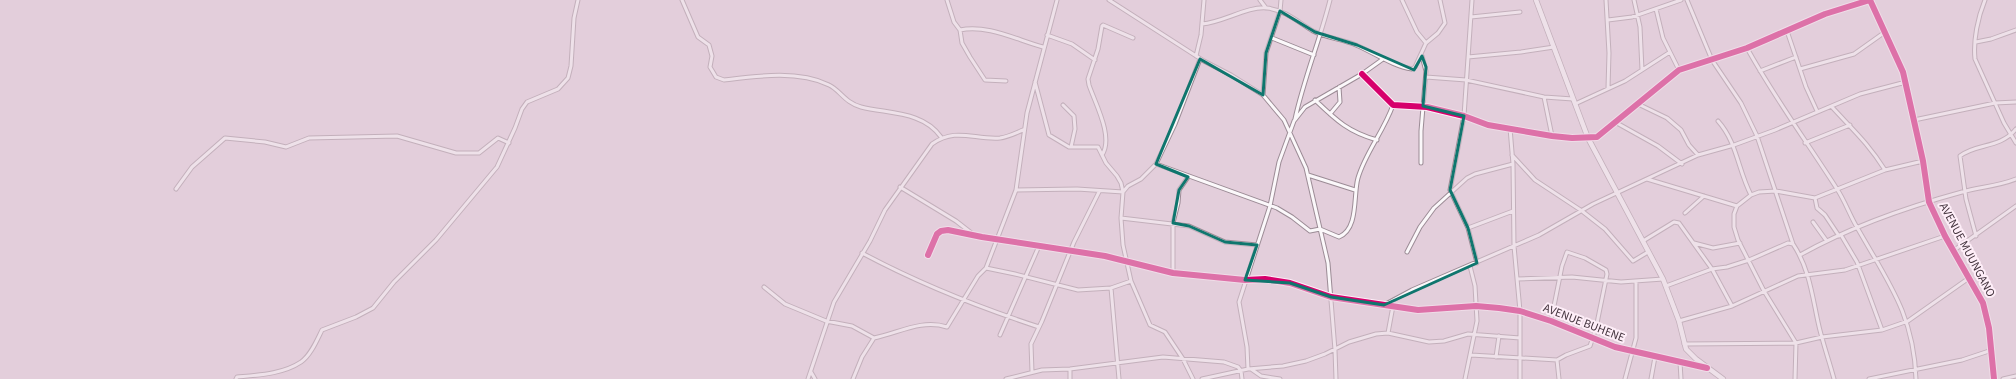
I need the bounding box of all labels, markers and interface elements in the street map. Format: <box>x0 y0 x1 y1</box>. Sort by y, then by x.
street label: AVENUE MUUNGANO <box>1935 200 1999 300</box>
street label: AVENUE BUHENE <box>1541 300 1627 346</box>

